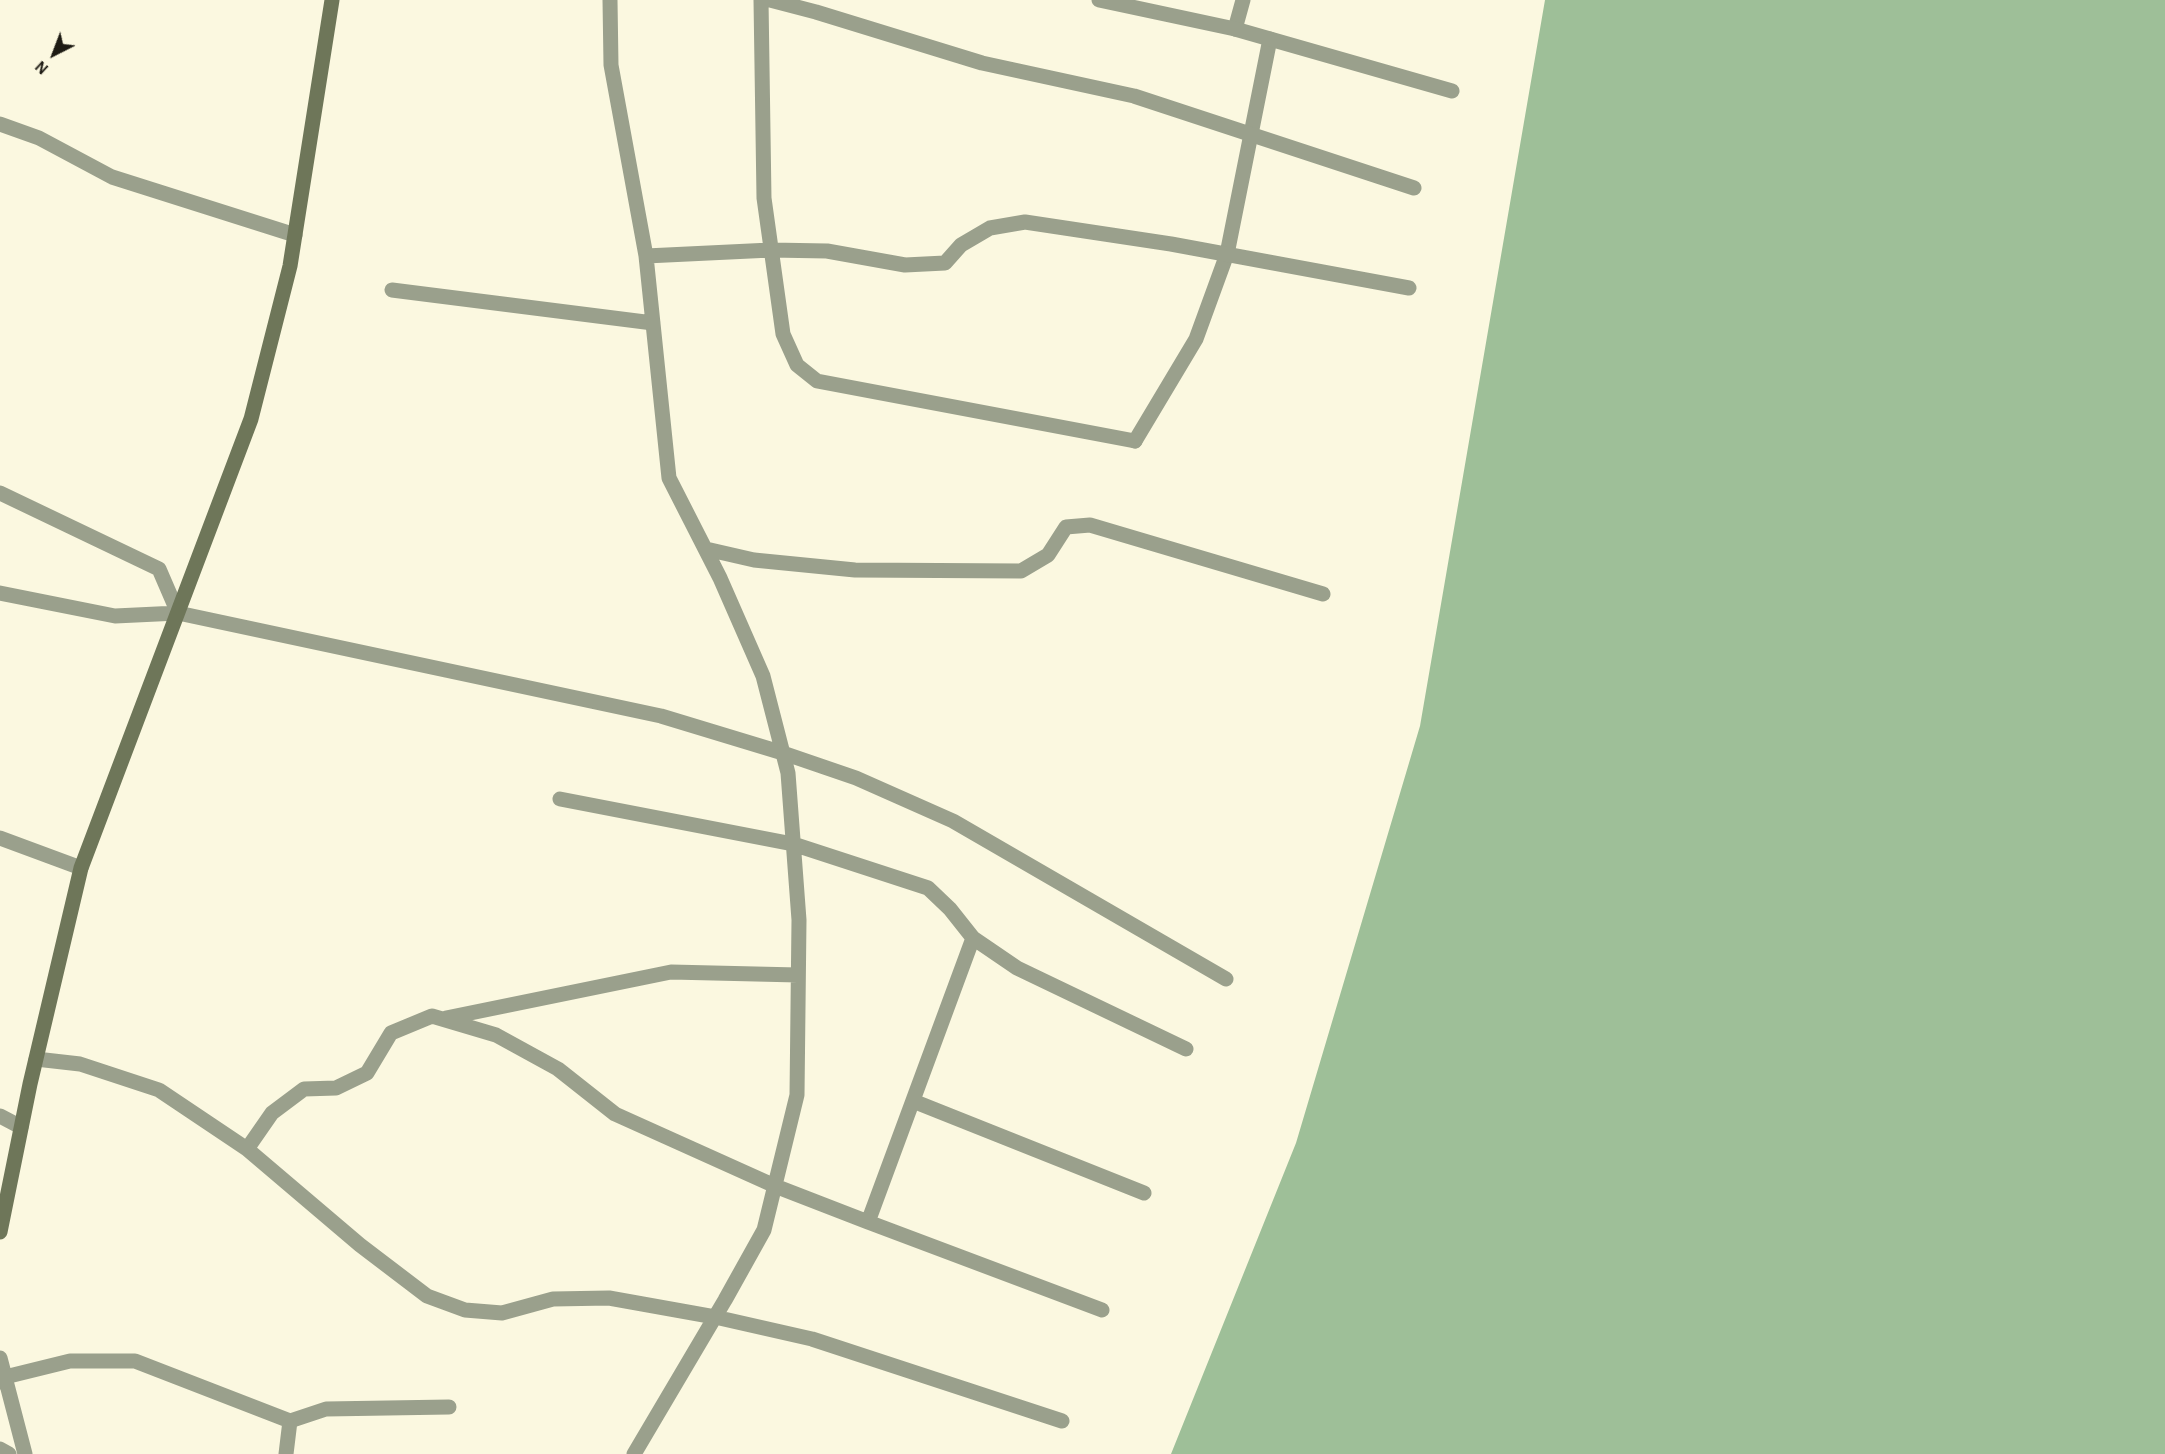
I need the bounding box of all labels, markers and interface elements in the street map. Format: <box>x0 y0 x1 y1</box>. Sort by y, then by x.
north arrow <box>24 24 84 84</box>
text: N <box>32 58 51 77</box>

